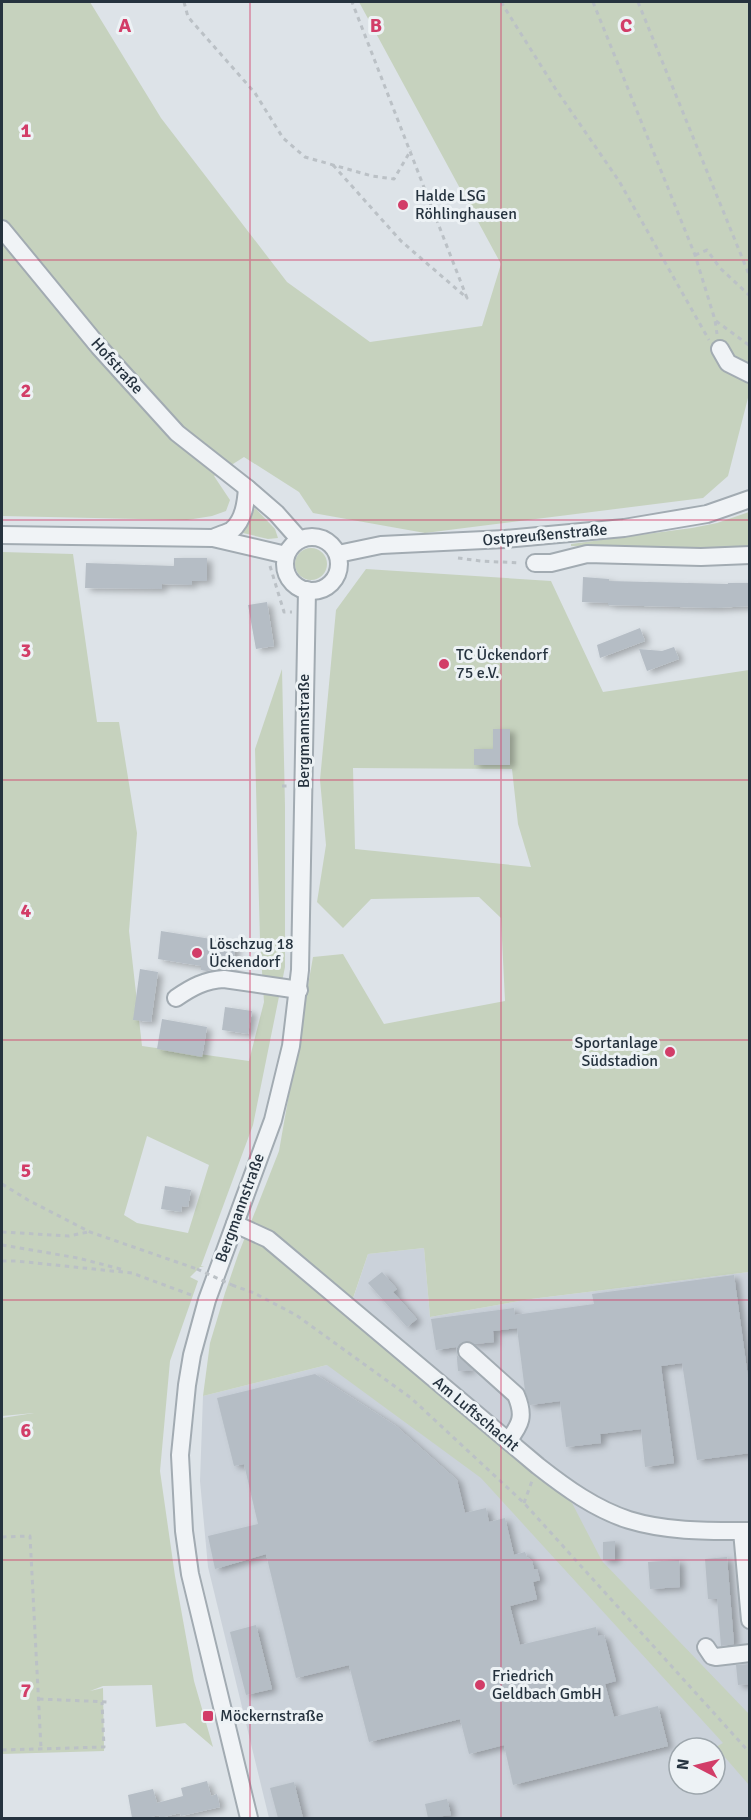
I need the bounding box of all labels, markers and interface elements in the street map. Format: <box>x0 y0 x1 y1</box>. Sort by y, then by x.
text: A <box>119 13 132 38</box>
text: B <box>370 13 382 38</box>
text: C <box>620 13 632 38</box>
text: 1 <box>21 118 32 143</box>
place label: Halde LSG Röhlinghausen <box>415 186 517 224</box>
marker: Halde LSG Röhlinghausen <box>396 198 410 212</box>
street label: Hofstraße <box>87 334 147 398</box>
text: 2 <box>21 378 31 403</box>
street label: Ostpreußenstraße <box>482 520 608 550</box>
text: 3 <box>21 638 31 663</box>
place label: TC Ückendorf 75 e.V. <box>456 645 548 683</box>
marker: TC Ückendorf 75 e.V. <box>437 657 451 671</box>
street label: Bergmannstraße <box>294 674 314 788</box>
text: 4 <box>21 898 32 923</box>
place label: Löschzug 18 Ückendorf <box>209 934 294 972</box>
marker: Löschzug 18 Ückendorf <box>190 946 204 960</box>
place label: Sportanlage Südstadion <box>574 1033 658 1071</box>
marker: Sportanlage Südstadion <box>663 1045 677 1059</box>
street label: Bergmannstraße <box>211 1151 269 1265</box>
text: 5 <box>21 1158 31 1183</box>
street label: Am Luftschacht <box>429 1372 523 1456</box>
text: 6 <box>21 1418 32 1443</box>
place label: Friedrich Geldbach GmbH <box>492 1666 602 1704</box>
text: 7 <box>21 1678 32 1703</box>
marker: Friedrich Geldbach GmbH <box>473 1678 487 1692</box>
place label: Möckernstraße <box>220 1706 324 1726</box>
marker: Möckernstraße <box>201 1709 215 1723</box>
north arrow <box>667 1736 727 1796</box>
text: N <box>673 1758 694 1771</box>

